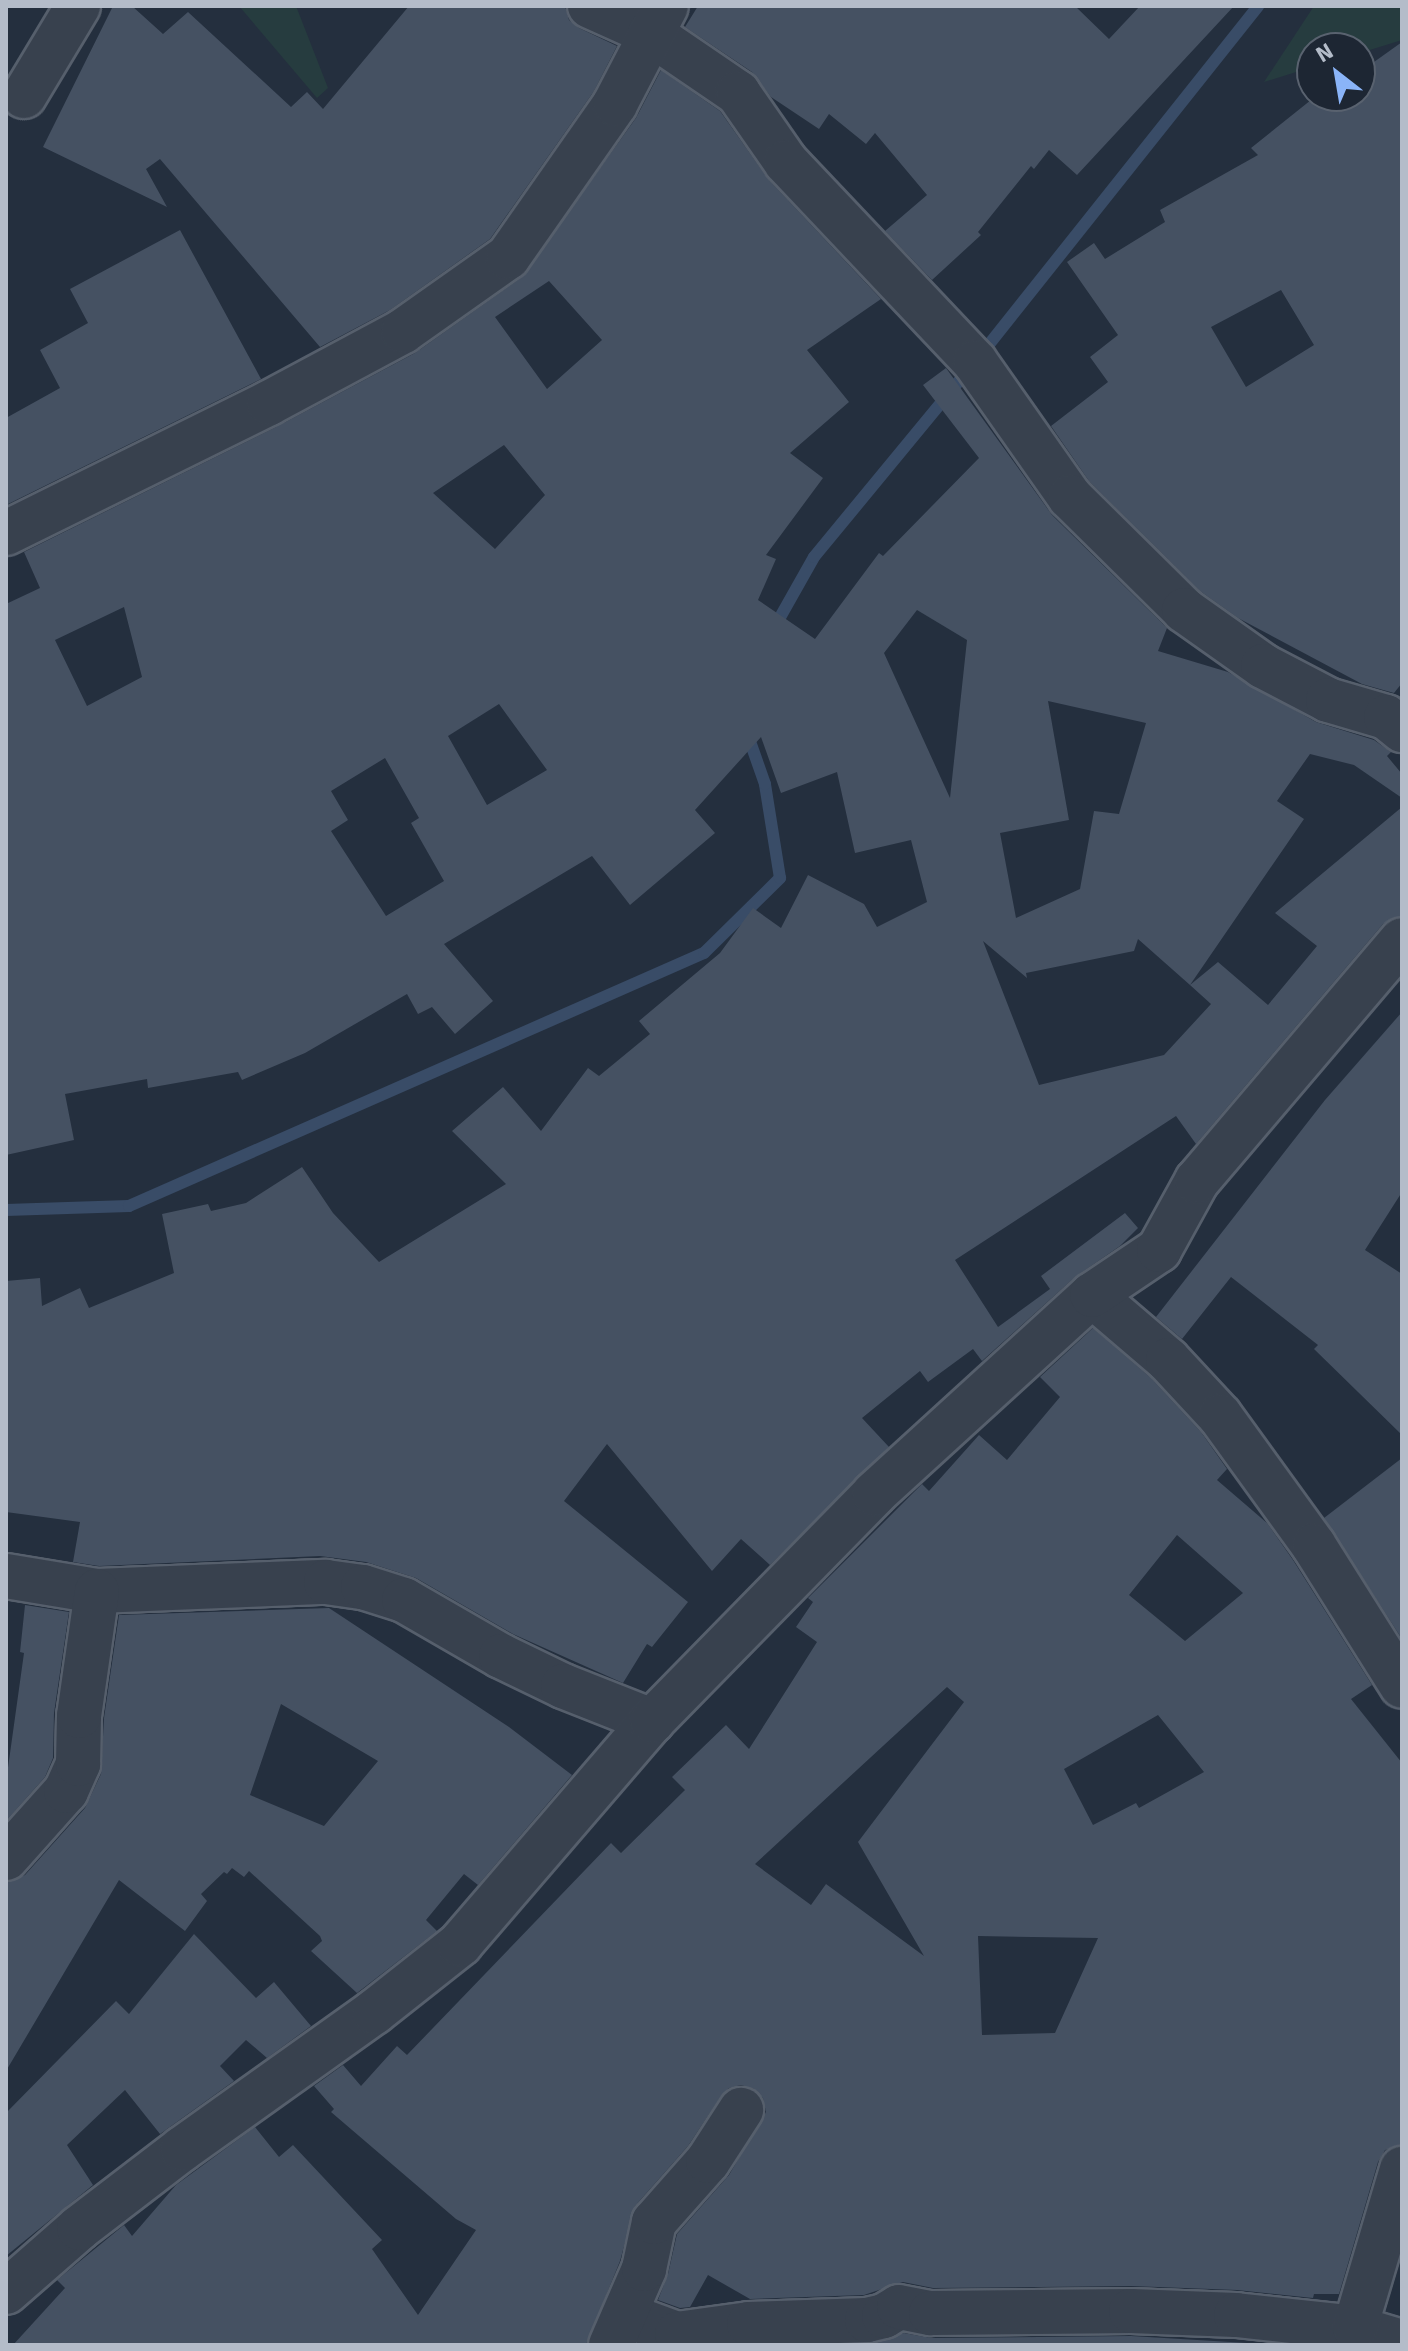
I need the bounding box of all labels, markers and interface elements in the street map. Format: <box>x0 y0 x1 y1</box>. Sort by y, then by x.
north arrow <box>1296 32 1376 112</box>
text: N <box>1311 37 1338 68</box>

